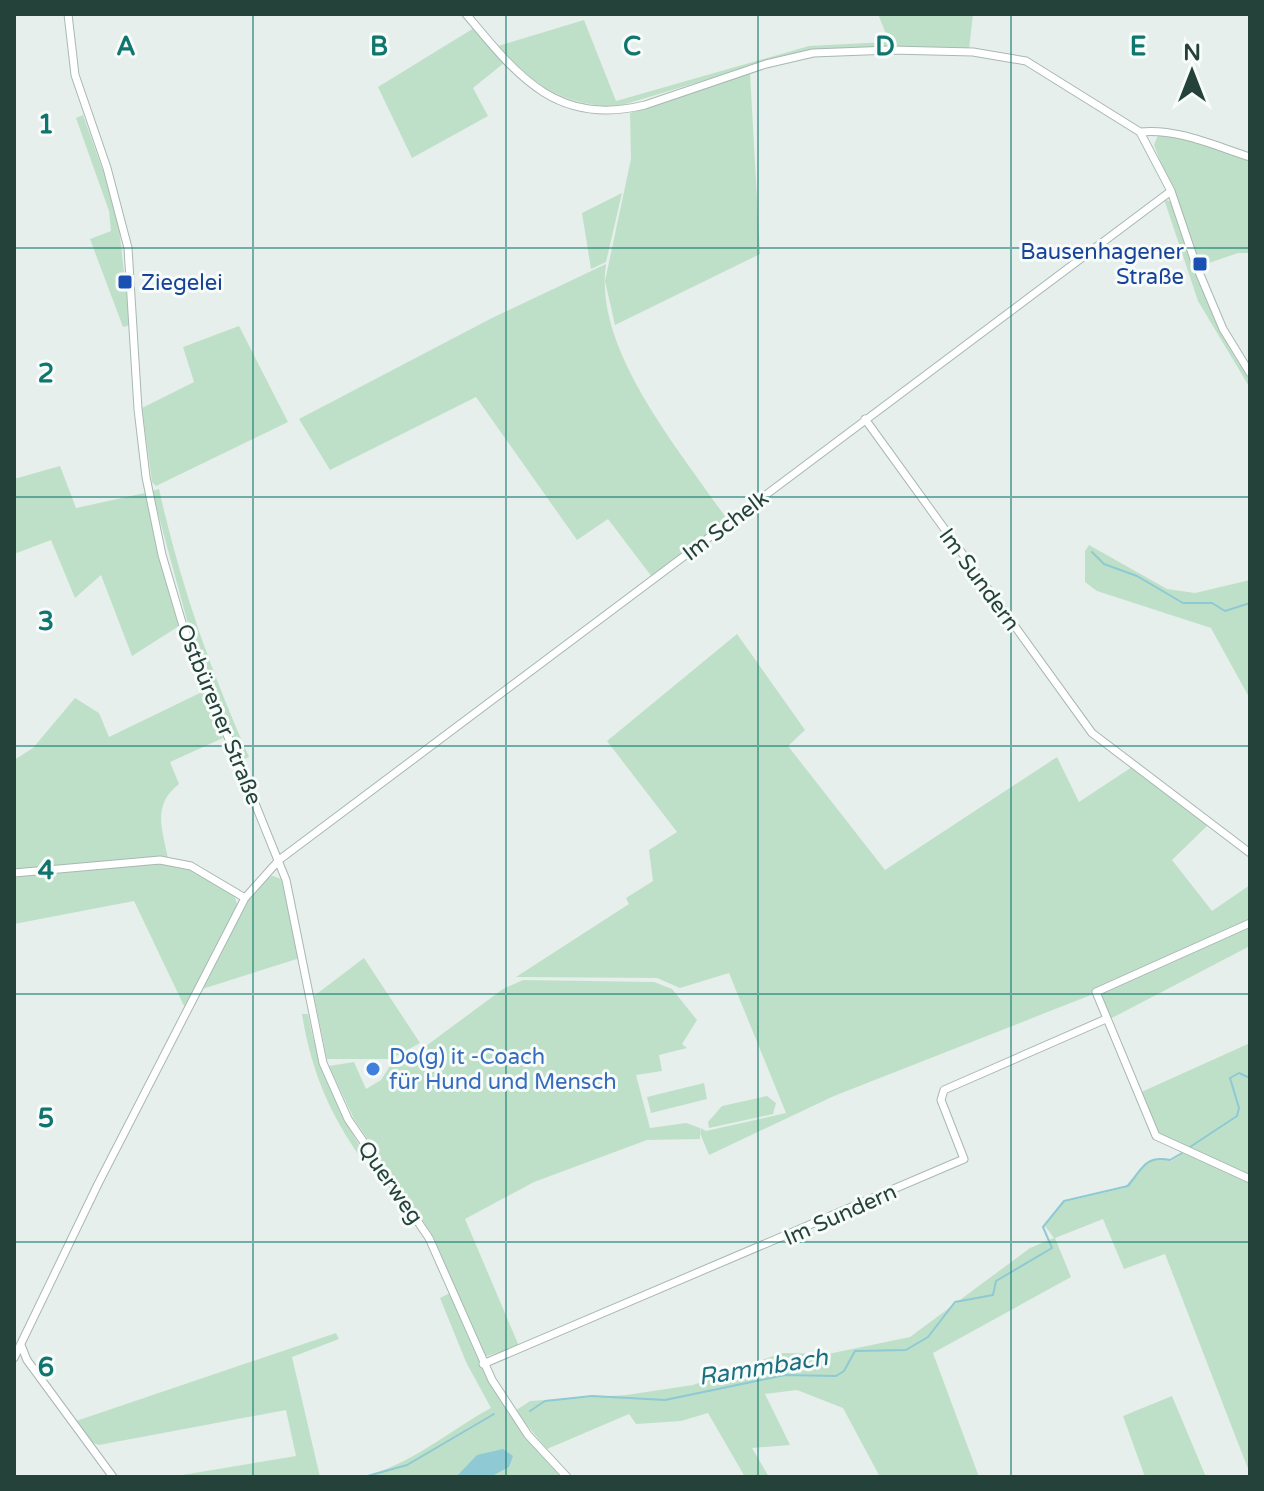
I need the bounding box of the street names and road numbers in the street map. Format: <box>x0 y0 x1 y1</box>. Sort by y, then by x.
street label: Im Schelk <box>678 485 774 566</box>
street label: Im Sundern <box>933 523 1025 636</box>
street label: Ostbürener Straße <box>171 620 267 809</box>
street label: Querweg <box>352 1136 428 1229</box>
street label: Im Sundern <box>780 1179 901 1251</box>

